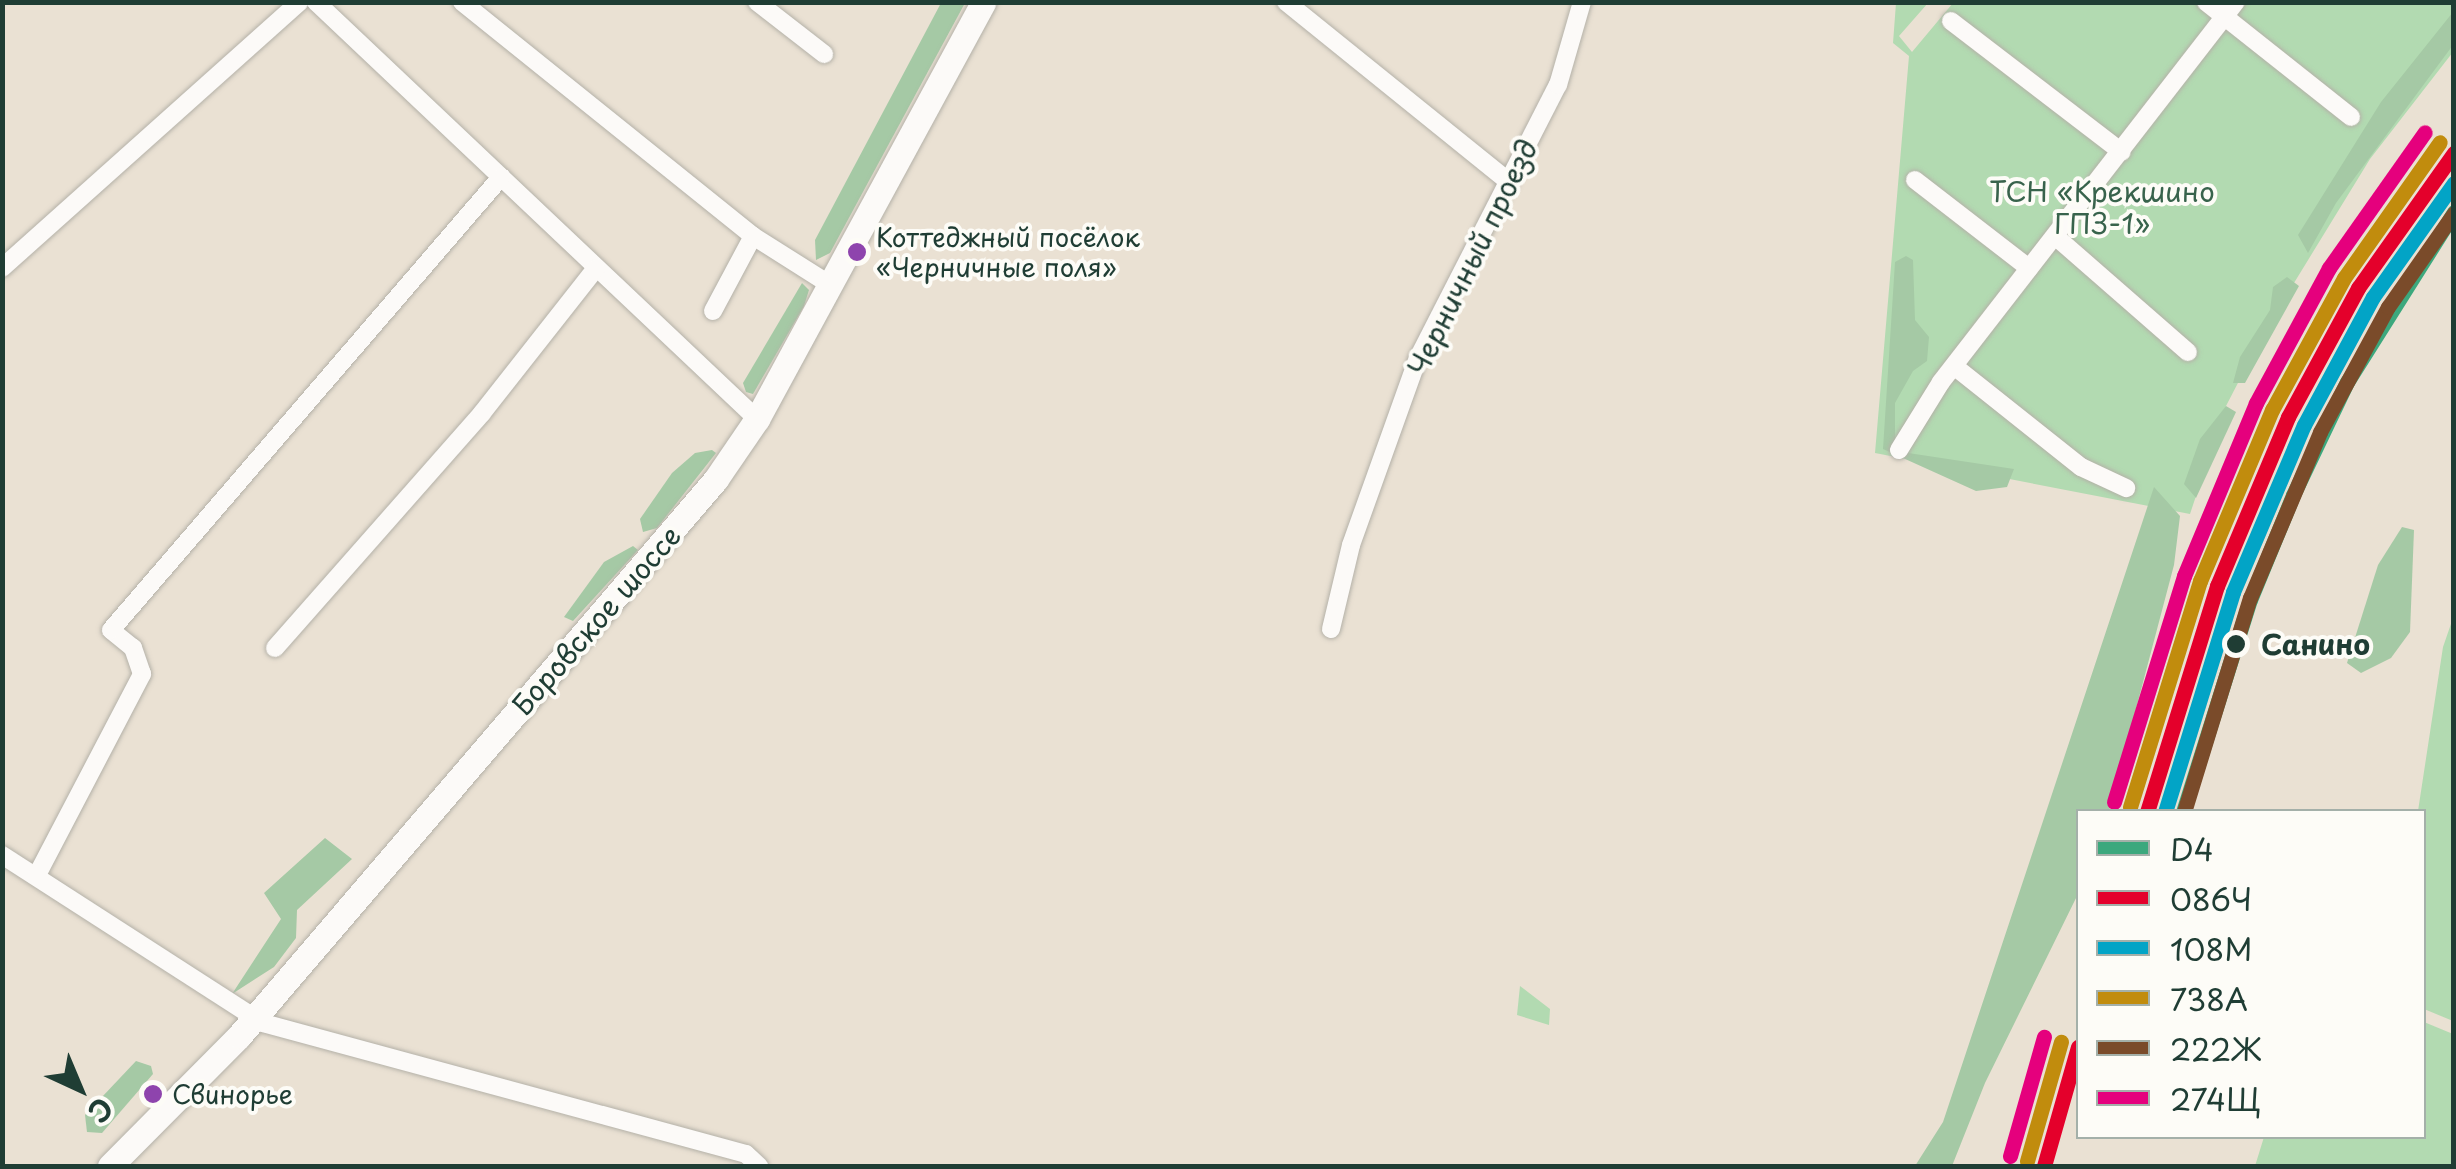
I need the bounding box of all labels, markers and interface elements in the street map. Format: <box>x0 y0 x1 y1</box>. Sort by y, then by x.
street label: Черничный проезд <box>1400 133 1544 381</box>
park label: ТСН «Крекшино ГПЗ-1» <box>1988 174 2216 240</box>
place label: Коттеджный посёлок «Черничные поля» <box>876 221 1140 282</box>
marker: Коттеджный посёлок «Черничные поля» <box>847 242 867 262</box>
street label: Боровское шоссе <box>505 519 687 721</box>
place label: Санино <box>2261 627 2370 661</box>
marker: Санино <box>2220 628 2252 660</box>
legend <box>2076 809 2426 1139</box>
text: D4 <box>2170 826 2214 871</box>
text: 086Ч <box>2170 876 2252 921</box>
text: 108М <box>2170 926 2252 971</box>
text: 738А <box>2170 976 2248 1021</box>
text: 222Ж <box>2170 1026 2261 1071</box>
north arrow <box>30 1039 130 1139</box>
text: 274Щ <box>2170 1076 2261 1121</box>
place label: Свинорье <box>172 1078 293 1110</box>
marker: Свинорье <box>143 1084 163 1104</box>
text: С <box>79 1088 124 1134</box>

